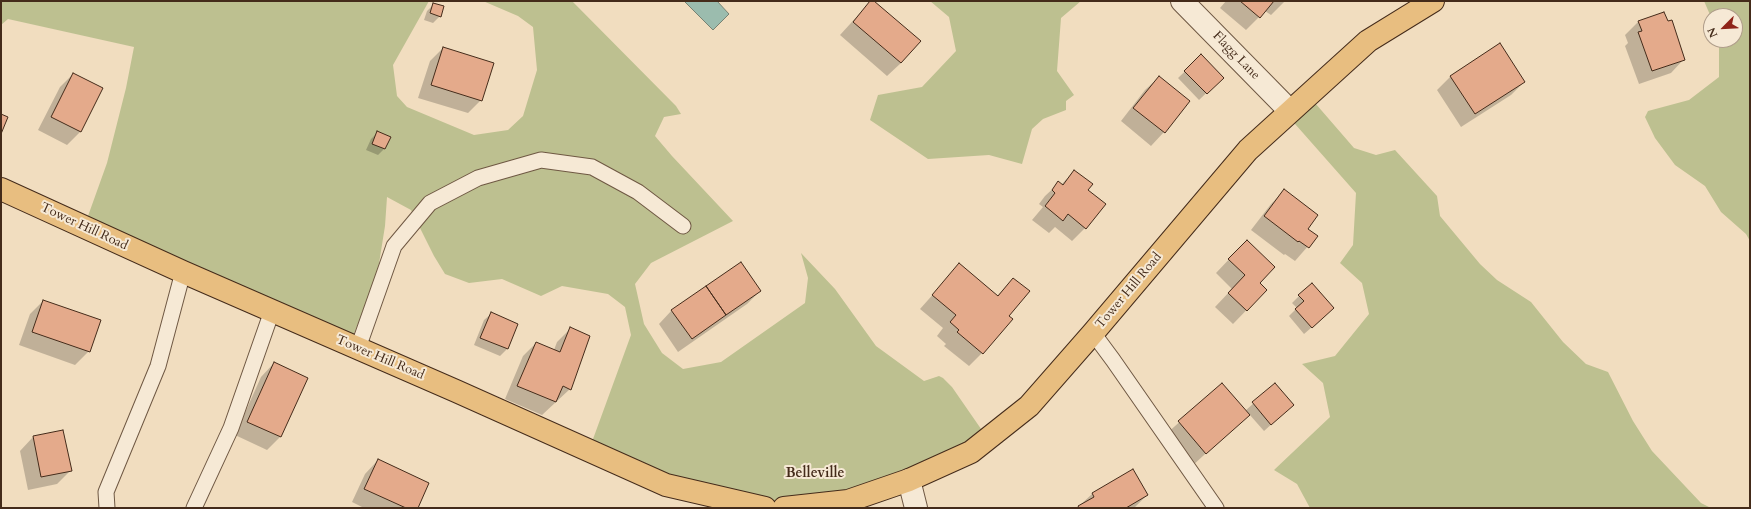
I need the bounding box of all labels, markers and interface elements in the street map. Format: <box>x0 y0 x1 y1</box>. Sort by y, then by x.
north arrow <box>1703 8 1743 48</box>
text: N <box>1704 25 1721 40</box>
street label: Flagg Lane <box>1209 29 1263 83</box>
street label: Tower Hill Road <box>38 200 130 254</box>
street label: Tower Hill Road <box>1093 250 1165 332</box>
street label: Tower Hill Road <box>334 332 426 384</box>
district label: Belleville <box>785 466 845 482</box>

